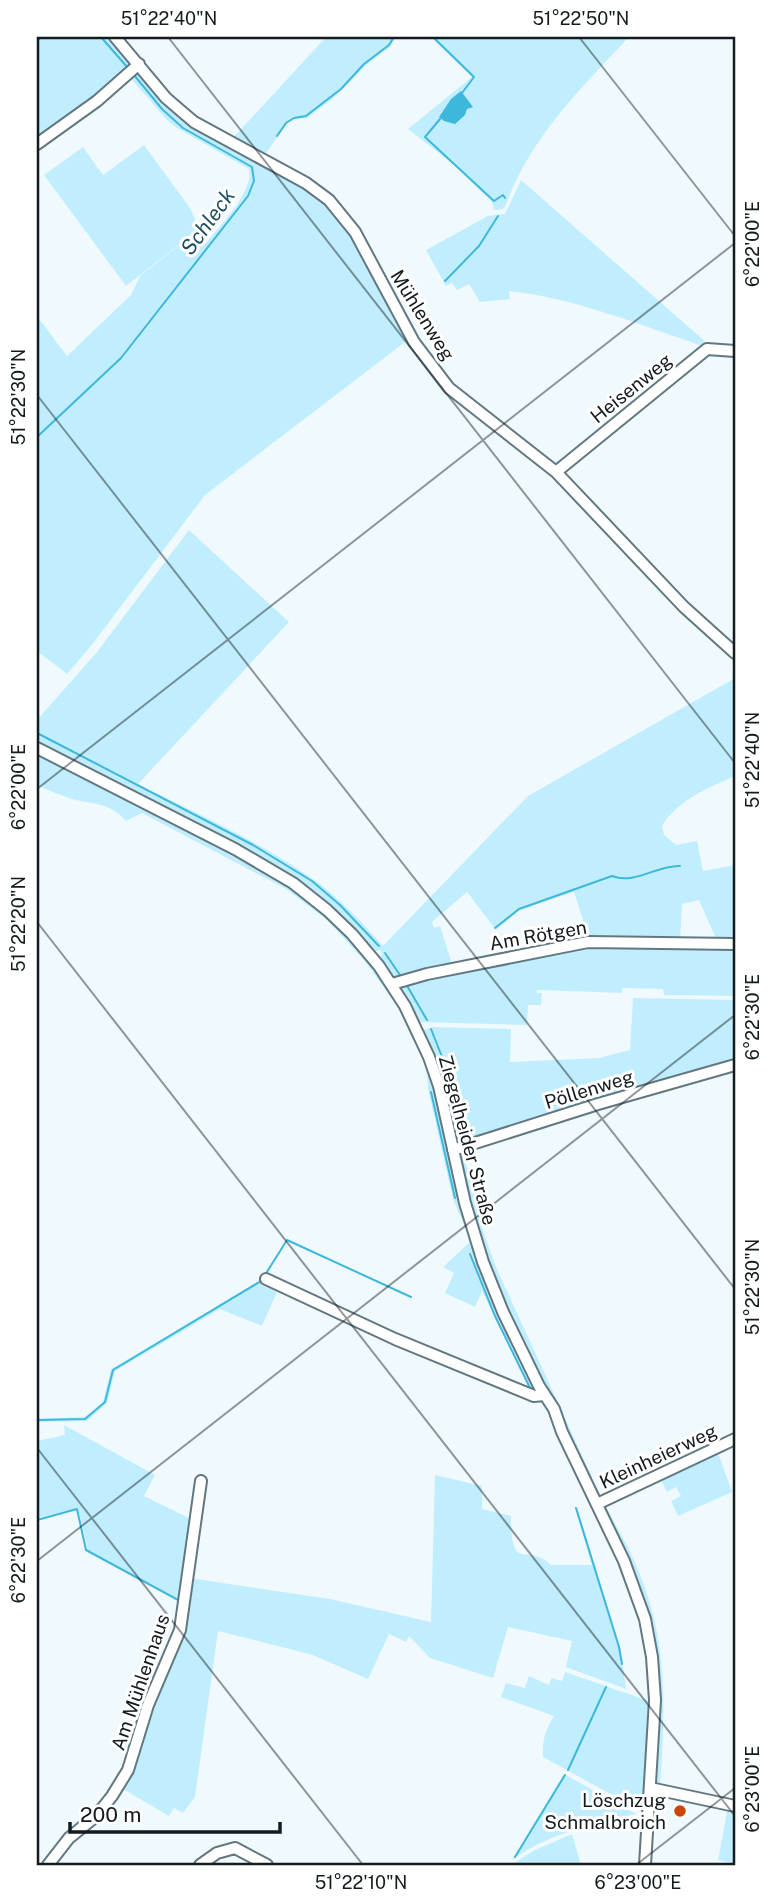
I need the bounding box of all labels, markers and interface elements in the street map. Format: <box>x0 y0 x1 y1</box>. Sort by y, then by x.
text: 51°22'40"N <box>121 8 217 29</box>
text: 51°22'50"N <box>533 8 629 29</box>
water label: Schleck <box>175 183 240 260</box>
text: 6°22'00"E <box>742 201 763 287</box>
street label: Mühlenweg <box>386 266 460 365</box>
street label: Heisenweg <box>586 348 676 427</box>
text: 51°22'30"N <box>8 349 29 445</box>
text: 51°22'40"N <box>742 712 763 808</box>
text: 6°22'00"E <box>8 744 29 830</box>
text: 51°22'20"N <box>8 876 29 972</box>
street label: Am Rötgen <box>488 916 588 954</box>
text: 6°22'30"E <box>742 974 763 1060</box>
street label: Ziegelheider Straße <box>435 1053 501 1227</box>
street label: Pöllenweg <box>542 1065 636 1113</box>
text: 51°22'30"N <box>742 1239 763 1335</box>
street label: Kleinheierweg <box>596 1419 720 1493</box>
text: 6°22'30"E <box>8 1517 29 1603</box>
street label: Am Mühlenhaus <box>106 1611 174 1753</box>
text: 6°23'00"E <box>742 1746 763 1832</box>
place label: Löschzug Schmalbroich <box>544 1789 666 1833</box>
scale bar <box>70 1790 280 1834</box>
text: 200 m <box>80 1802 141 1827</box>
marker: Löschzug Schmalbroich <box>672 1803 688 1819</box>
text: 51°22'10"N <box>315 1872 407 1893</box>
text: 6°23'00"E <box>595 1872 681 1893</box>

